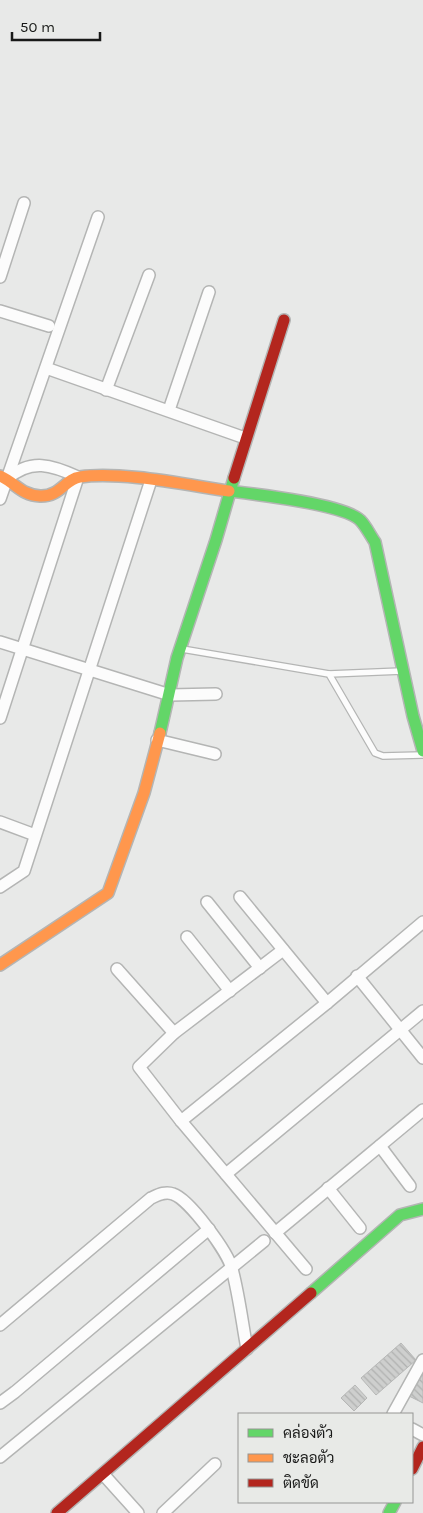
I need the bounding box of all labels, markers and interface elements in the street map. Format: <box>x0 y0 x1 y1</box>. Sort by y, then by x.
scale bar <box>12 10 100 42</box>
text: 50 m <box>20 18 55 36</box>
legend <box>238 1413 413 1503</box>
text: คล่องตัว <box>283 1423 333 1442</box>
text: ชะลอตัว <box>283 1449 334 1467</box>
text: ติดขัด <box>283 1474 319 1492</box>

